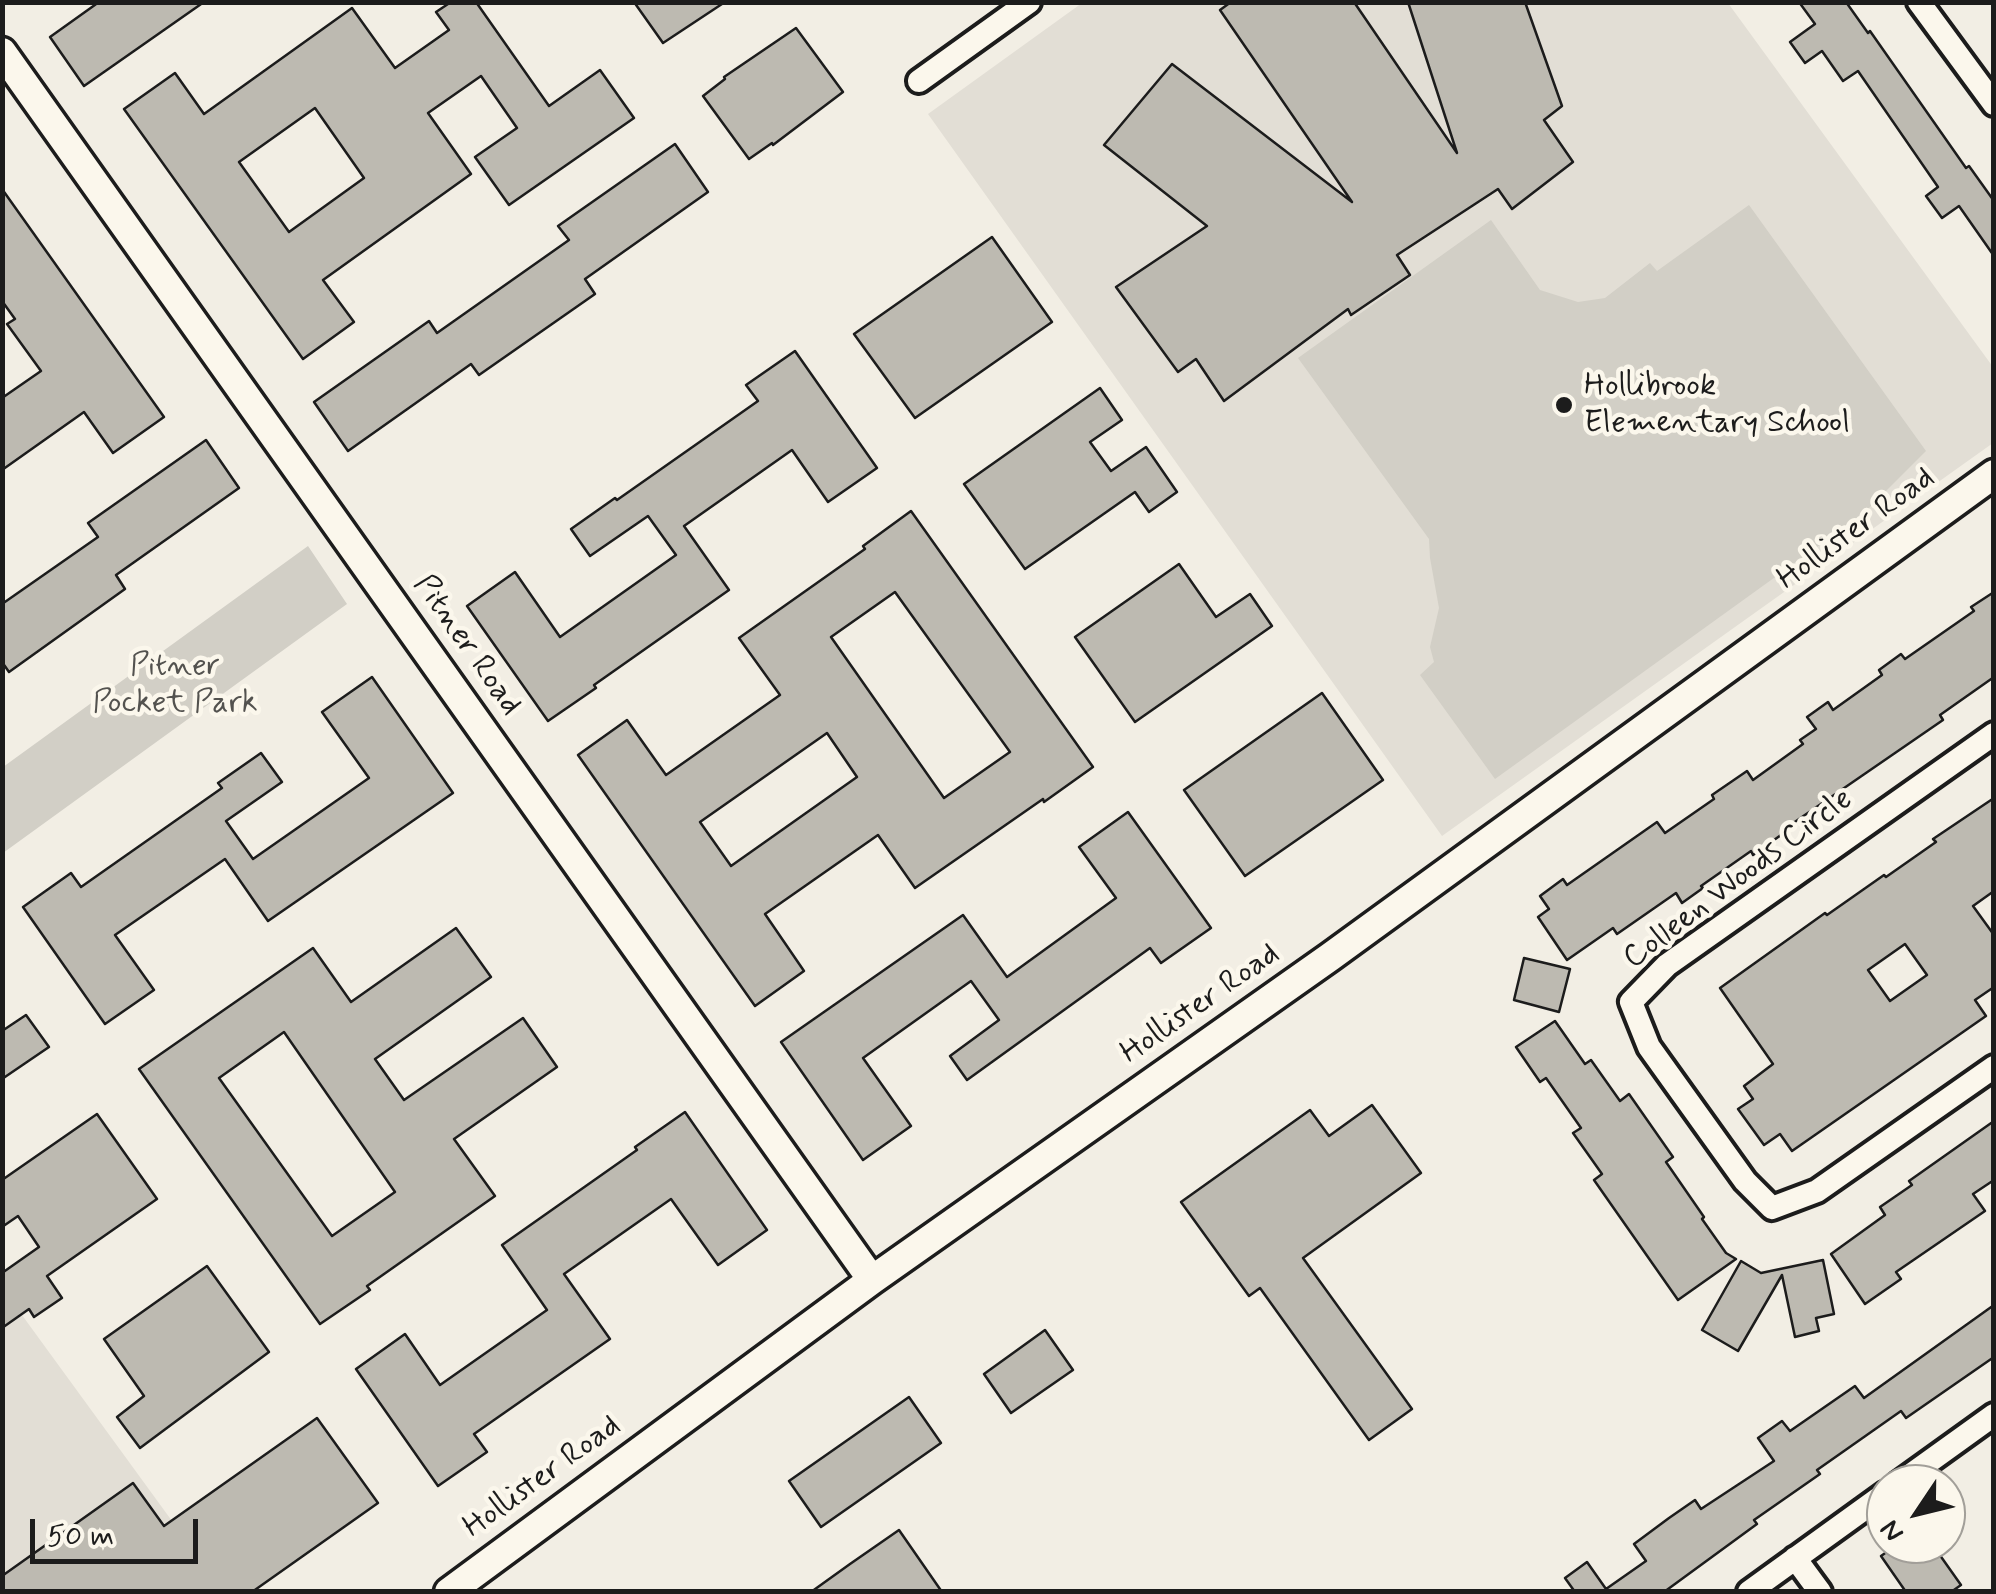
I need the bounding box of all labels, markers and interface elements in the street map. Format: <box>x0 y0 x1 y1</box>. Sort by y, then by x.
place label: Hollibrook Elementary School <box>1584 368 1850 443</box>
marker: Hollibrook Elementary School <box>1553 394 1575 416</box>
street label: Hollister Road <box>1771 460 1943 600</box>
street label: Pitner Road <box>404 568 528 724</box>
park label: Pitner Pocket Park <box>92 648 258 723</box>
street label: Colleen Woods Circle <box>1617 781 1861 979</box>
street label: Hollister Road <box>1114 936 1288 1074</box>
street label: Hollister Road <box>457 1408 629 1548</box>
north arrow <box>1866 1464 1966 1564</box>
scale bar <box>35 1499 202 1561</box>
text: N <box>1872 1512 1913 1549</box>
text: 50 m <box>47 1517 114 1556</box>

